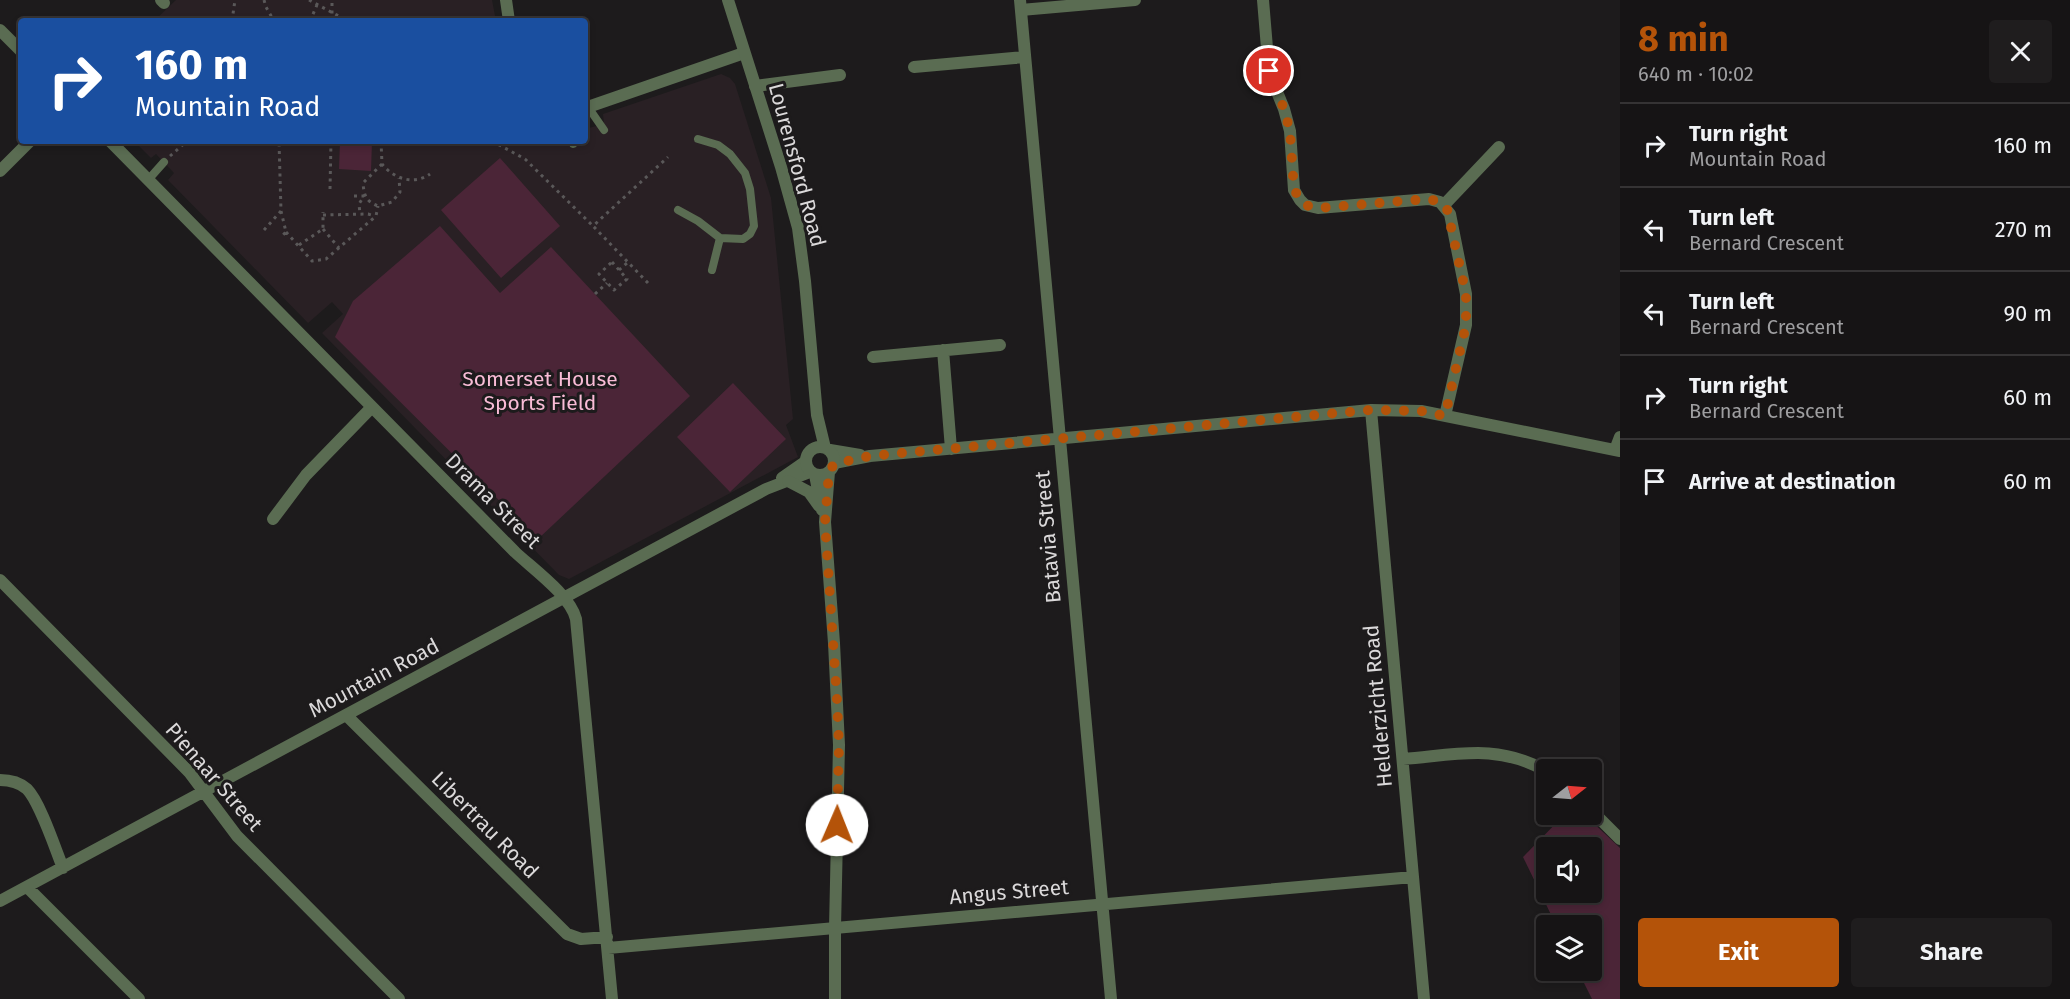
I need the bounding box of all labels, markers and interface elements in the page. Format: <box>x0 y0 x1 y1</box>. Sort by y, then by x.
text: 8 min <box>1638 17 1729 61</box>
button: close <box>1989 20 2052 83</box>
text: 160 m <box>135 40 248 90</box>
icon: right <box>36 42 114 120</box>
pin <box>1243 45 1294 96</box>
icon: arrive <box>1252 54 1285 87</box>
text: 640 m · 10:02 <box>1638 62 1754 86</box>
street label: Lourensford Road <box>763 80 831 250</box>
text: Mountain Road <box>135 91 320 123</box>
text: Turn right <box>1689 120 1788 147</box>
icon: right <box>1638 129 1671 162</box>
text: 160 m <box>1994 132 2052 159</box>
text: Mountain Road <box>1689 147 1826 171</box>
text: Turn left <box>1689 204 1774 231</box>
icon: left <box>1638 213 1671 246</box>
text: 270 m <box>1995 216 2052 243</box>
text: Bernard Crescent <box>1689 231 1844 255</box>
text: Turn left <box>1689 288 1774 315</box>
icon: left <box>1638 297 1671 330</box>
text: 90 m <box>2003 300 2052 327</box>
text: Bernard Crescent <box>1689 315 1844 339</box>
park label: Somerset House Sports Field <box>462 366 618 416</box>
text: Turn right <box>1689 372 1788 399</box>
icon: right <box>1638 381 1671 414</box>
text: 60 m <box>2003 384 2052 411</box>
text: Bernard Crescent <box>1689 399 1844 423</box>
street label: Drama Street <box>440 448 546 554</box>
icon: arrive <box>1638 465 1671 498</box>
text: Arrive at destination <box>1689 468 1896 495</box>
text: 60 m <box>2003 468 2052 495</box>
street label: Batavia Street <box>1029 469 1067 604</box>
street label: Helderzicht Road <box>1358 624 1398 788</box>
street label: Mountain Road <box>304 633 444 723</box>
street label: Pienaar Street <box>160 717 268 837</box>
north arrow <box>1536 759 1602 825</box>
map controls <box>1536 759 1602 981</box>
street label: Libertrau Road <box>426 766 544 884</box>
position arrow <box>805 793 869 857</box>
button: sound <box>1536 837 1602 903</box>
street label: Angus Street <box>948 874 1070 910</box>
button: layers <box>1536 915 1602 981</box>
button: Exit <box>1638 918 1839 987</box>
button: Share <box>1851 918 2052 987</box>

